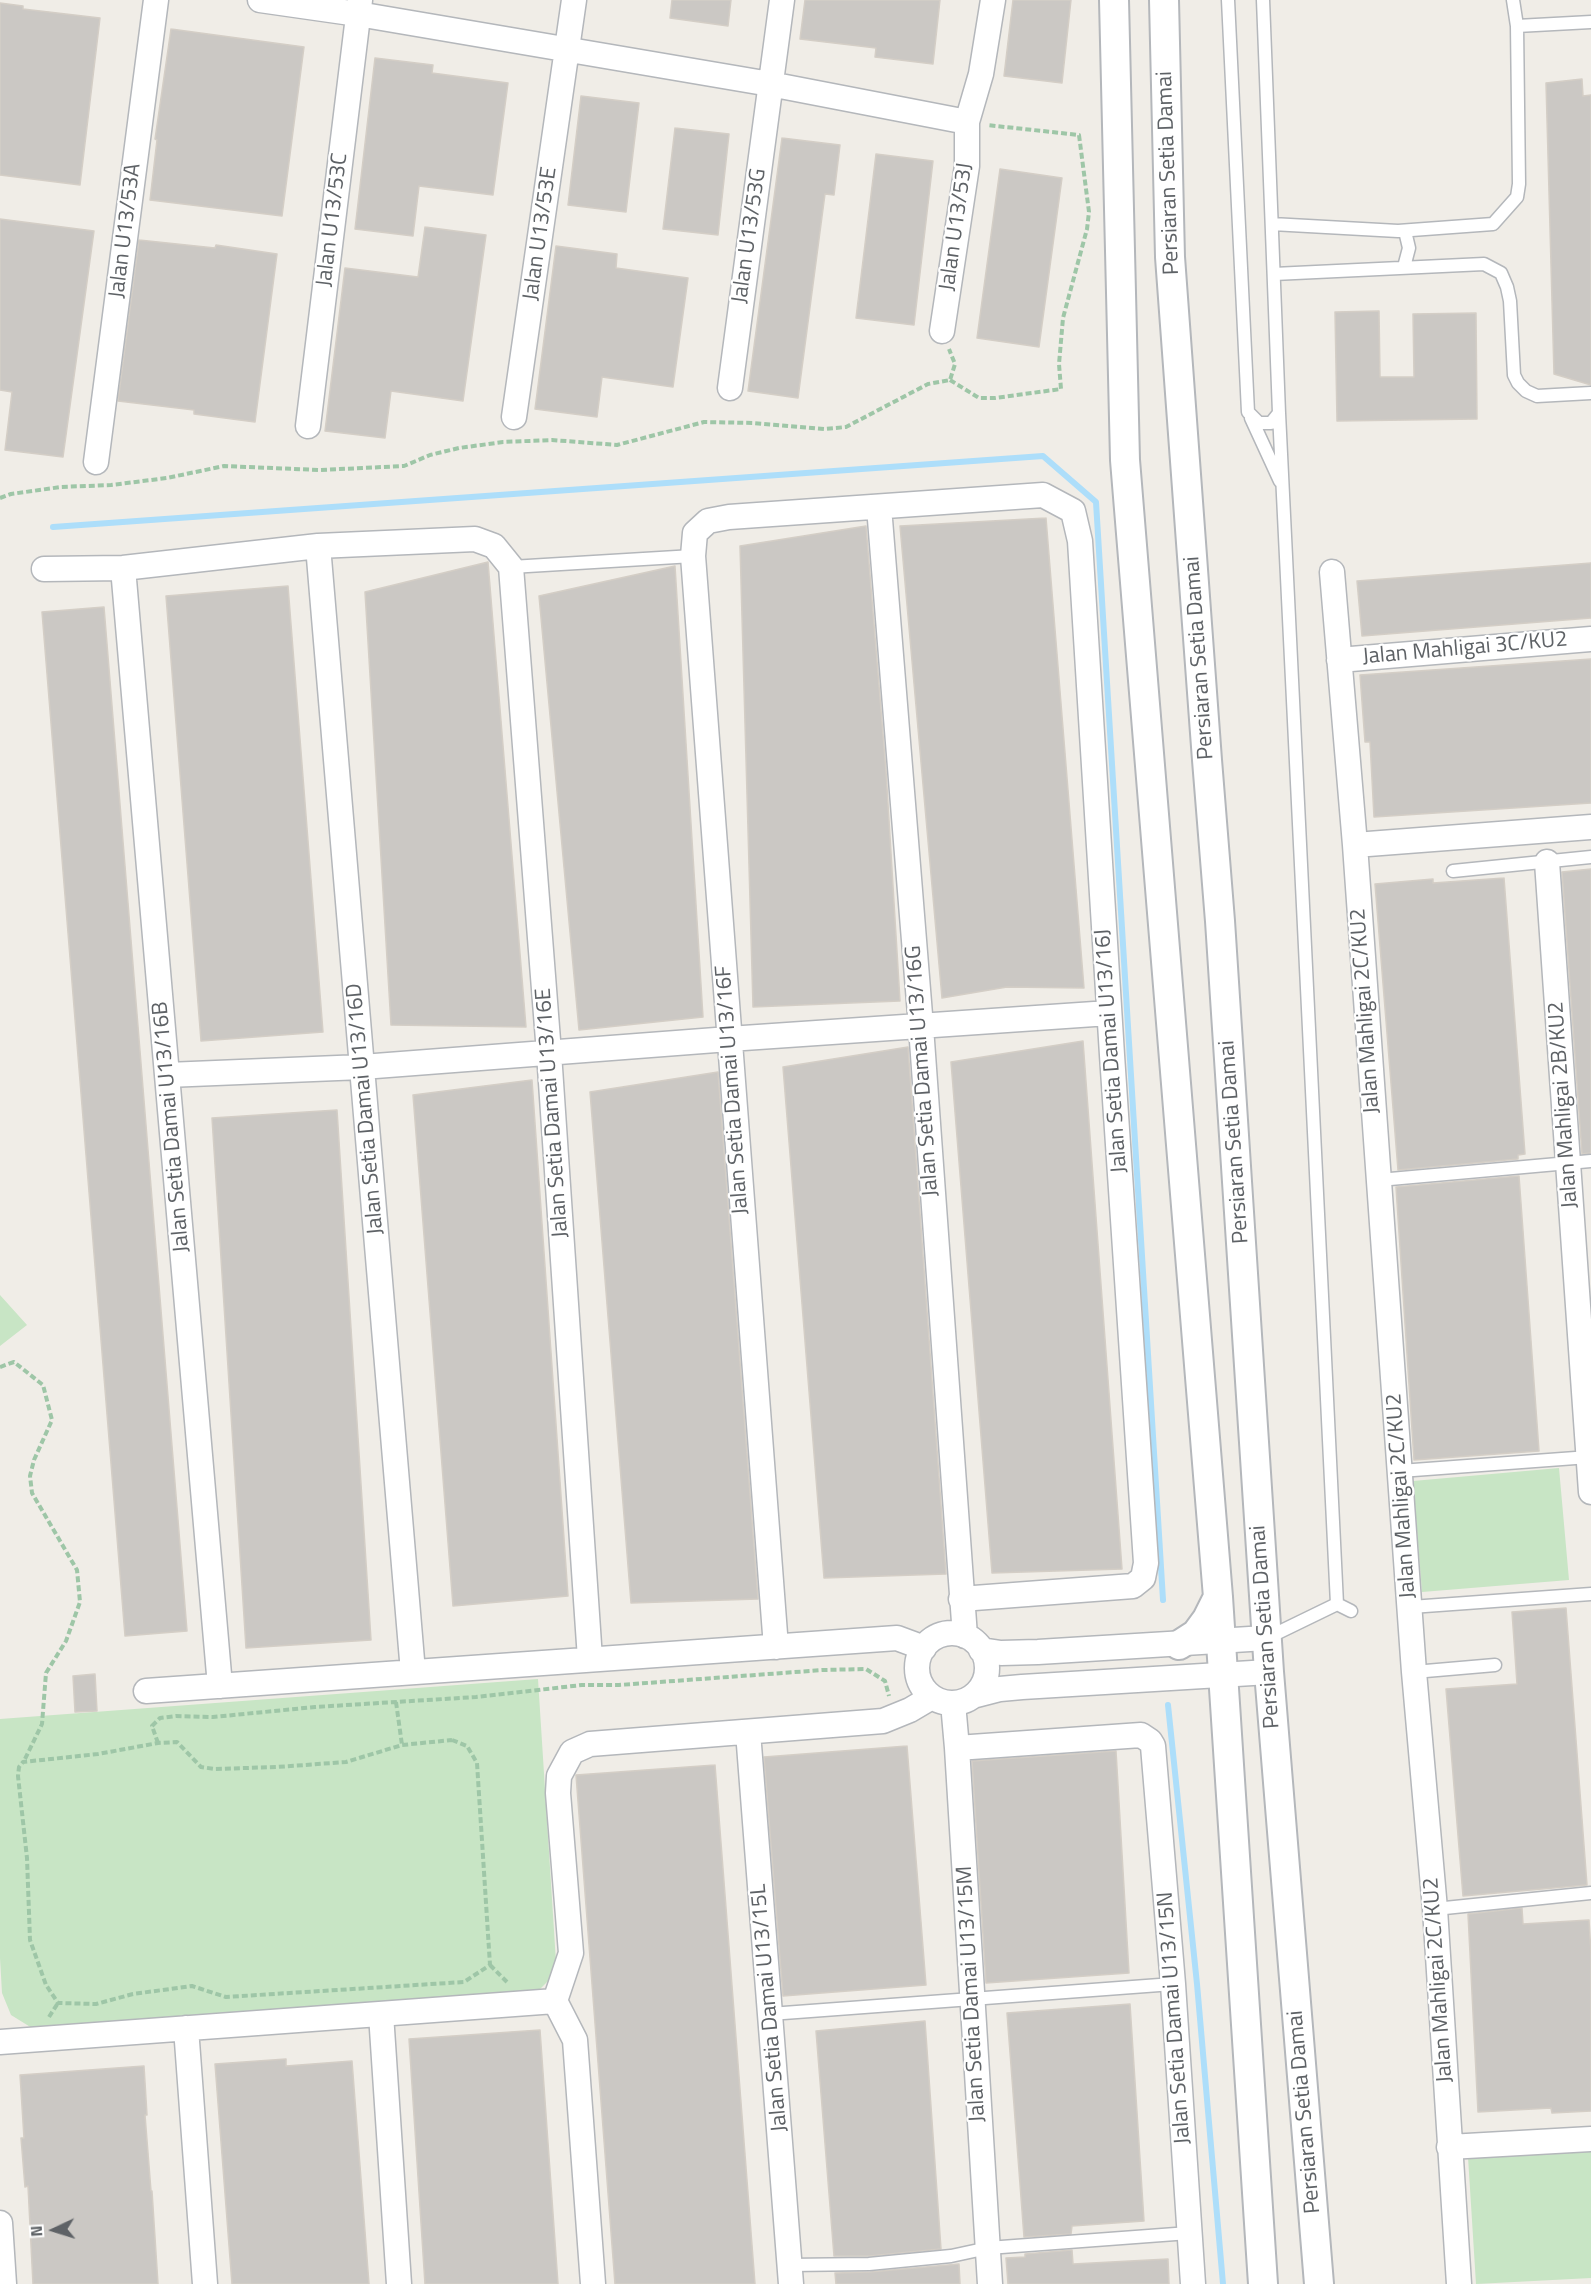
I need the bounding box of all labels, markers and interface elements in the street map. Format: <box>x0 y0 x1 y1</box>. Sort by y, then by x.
street label: Persiaran Setia Damai <box>1152 71 1186 275</box>
street label: Jalan U13/53C <box>312 152 354 288</box>
street label: Jalan U13/53J <box>935 161 979 293</box>
street label: Jalan U13/53A <box>105 162 147 300</box>
street label: Jalan U13/53E <box>519 165 563 303</box>
street label: Jalan U13/53G <box>727 167 773 305</box>
street label: Persiaran Setia Damai <box>1180 555 1220 761</box>
street label: Jalan Mahligai 3C/KU2 <box>1361 627 1569 671</box>
street label: Jalan Mahligai 2C/KU2 <box>1346 907 1386 1115</box>
street label: Jalan Setia Damai U13/16J <box>1090 928 1134 1174</box>
street label: Jalan Setia Damai U13/16G <box>901 944 945 1198</box>
street label: Jalan Setia Damai U13/16F <box>711 964 755 1216</box>
street label: Jalan Setia Damai U13/16D <box>342 982 390 1236</box>
street label: Jalan Setia Damai U13/16E <box>531 987 575 1239</box>
street label: Jalan Setia Damai U13/16B <box>148 1000 196 1254</box>
street label: Jalan Mahligai 2B/KU2 <box>1544 1001 1584 1209</box>
street label: Persiaran Setia Damai <box>1215 1039 1255 1245</box>
street label: Jalan Mahligai 2C/KU2 <box>1382 1392 1422 1600</box>
street label: Persiaran Setia Damai <box>1246 1524 1286 1730</box>
street label: Jalan Setia Damai U13/15M <box>952 1865 992 2123</box>
street label: Jalan Mahligai 2C/KU2 <box>1419 1876 1459 2084</box>
street label: Jalan Setia Damai U13/15L <box>746 1883 794 2133</box>
street label: Jalan Setia Damai U13/15N <box>1153 1891 1197 2145</box>
street label: Persiaran Setia Damai <box>1283 2009 1327 2215</box>
north arrow <box>24 2200 84 2260</box>
text: N <box>24 2225 48 2238</box>

